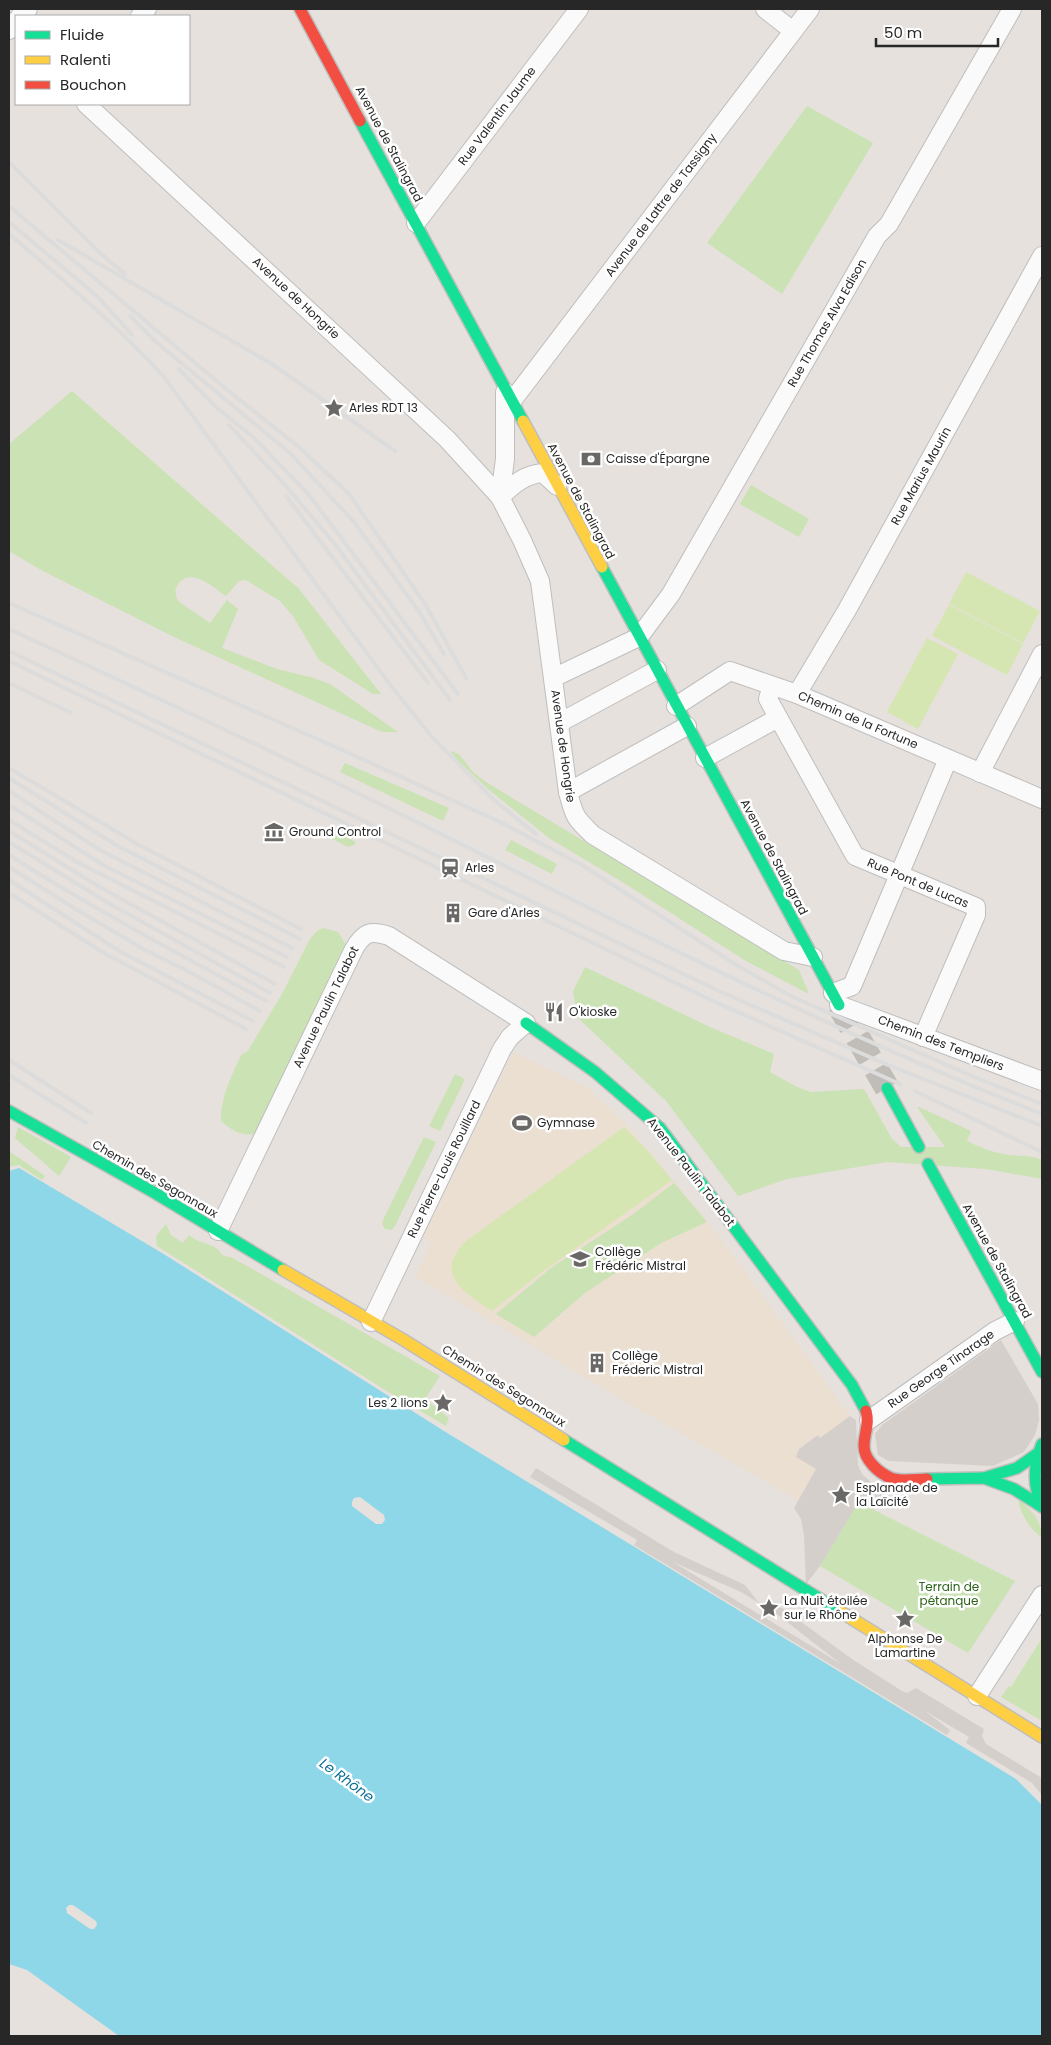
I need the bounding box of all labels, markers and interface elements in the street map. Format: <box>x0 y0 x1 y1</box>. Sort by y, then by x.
legend <box>15 15 190 105</box>
scale bar <box>876 15 998 47</box>
text: 50 m <box>884 22 922 43</box>
text: Fluide <box>60 24 104 45</box>
text: Ralenti <box>60 49 111 70</box>
street label: Rue Valentin Jaume <box>454 63 540 169</box>
text: Bouchon <box>60 74 126 95</box>
street label: Avenue de Stalingrad <box>352 83 427 205</box>
street label: Avenue de Lattre de Tassigny <box>601 129 720 280</box>
street label: Avenue de Hongrie <box>249 253 344 343</box>
street label: Rue Thomas Alva Edison <box>783 256 870 390</box>
place icon: Arles RDT 13 <box>323 397 345 419</box>
place label: Arles RDT 13 <box>349 399 418 416</box>
street label: Rue Marius Maurin <box>886 424 955 528</box>
street label: Avenue de Stalingrad <box>544 440 619 562</box>
bank icon: Caisse d'Épargne <box>580 448 602 470</box>
place label: Caisse d'Épargne <box>606 450 710 467</box>
street label: Chemin de la Fortune <box>796 687 921 753</box>
street label: Avenue de Hongrie <box>547 688 580 803</box>
street label: Avenue de Stalingrad <box>737 796 812 918</box>
museum icon: Ground Control <box>263 821 285 843</box>
place label: Ground Control <box>289 823 381 840</box>
street label: Rue Pont de Lucas <box>865 853 972 912</box>
station icon: Arles <box>439 857 461 879</box>
place label: Arles <box>465 859 494 876</box>
building icon: Gare d'Arles <box>442 902 464 924</box>
place label: Gare d'Arles <box>468 904 540 921</box>
street label: Avenue Paulin Talabot <box>289 943 362 1071</box>
restaurant icon: O'kioske <box>543 1001 565 1023</box>
place label: O'kioske <box>569 1003 617 1020</box>
street label: Chemin des Templiers <box>876 1011 1007 1074</box>
street label: Rue Pierre-Louis Rouillard <box>403 1097 484 1240</box>
sports icon: Gymnase <box>511 1112 533 1134</box>
place label: Gymnase <box>537 1114 595 1131</box>
street label: Avenue Paulin Talabot <box>644 1114 739 1230</box>
street label: Chemin des Segonnaux <box>89 1136 222 1222</box>
street label: Avenue de Stalingrad <box>959 1200 1036 1321</box>
place label: Collège Frédéric Mistral <box>595 1243 686 1274</box>
school or university icon: Collège Frédéric Mistral <box>569 1248 591 1270</box>
street label: Rue George Tinarage <box>884 1325 997 1412</box>
street label: Chemin des Segonnaux <box>439 1341 570 1431</box>
place label: Collège Fréderic Mistral <box>612 1347 703 1378</box>
building icon: Collège Fréderic Mistral <box>586 1352 608 1374</box>
place icon: Les 2 lions <box>432 1392 454 1414</box>
place label: Les 2 lions <box>368 1394 428 1411</box>
place label: Esplanade de la Laïcité <box>856 1479 938 1510</box>
place icon: Esplanade de la Laïcité <box>830 1484 852 1506</box>
park label: Terrain de pétanque <box>919 1578 979 1609</box>
place label: La Nuit étoilée sur le Rhône <box>784 1592 867 1623</box>
place icon: La Nuit étoilée sur le Rhône <box>758 1597 780 1619</box>
place icon: Alphonse De Lamartine <box>894 1608 916 1630</box>
place label: Alphonse De Lamartine <box>867 1630 943 1661</box>
water label: Le Rhône <box>316 1753 379 1807</box>

